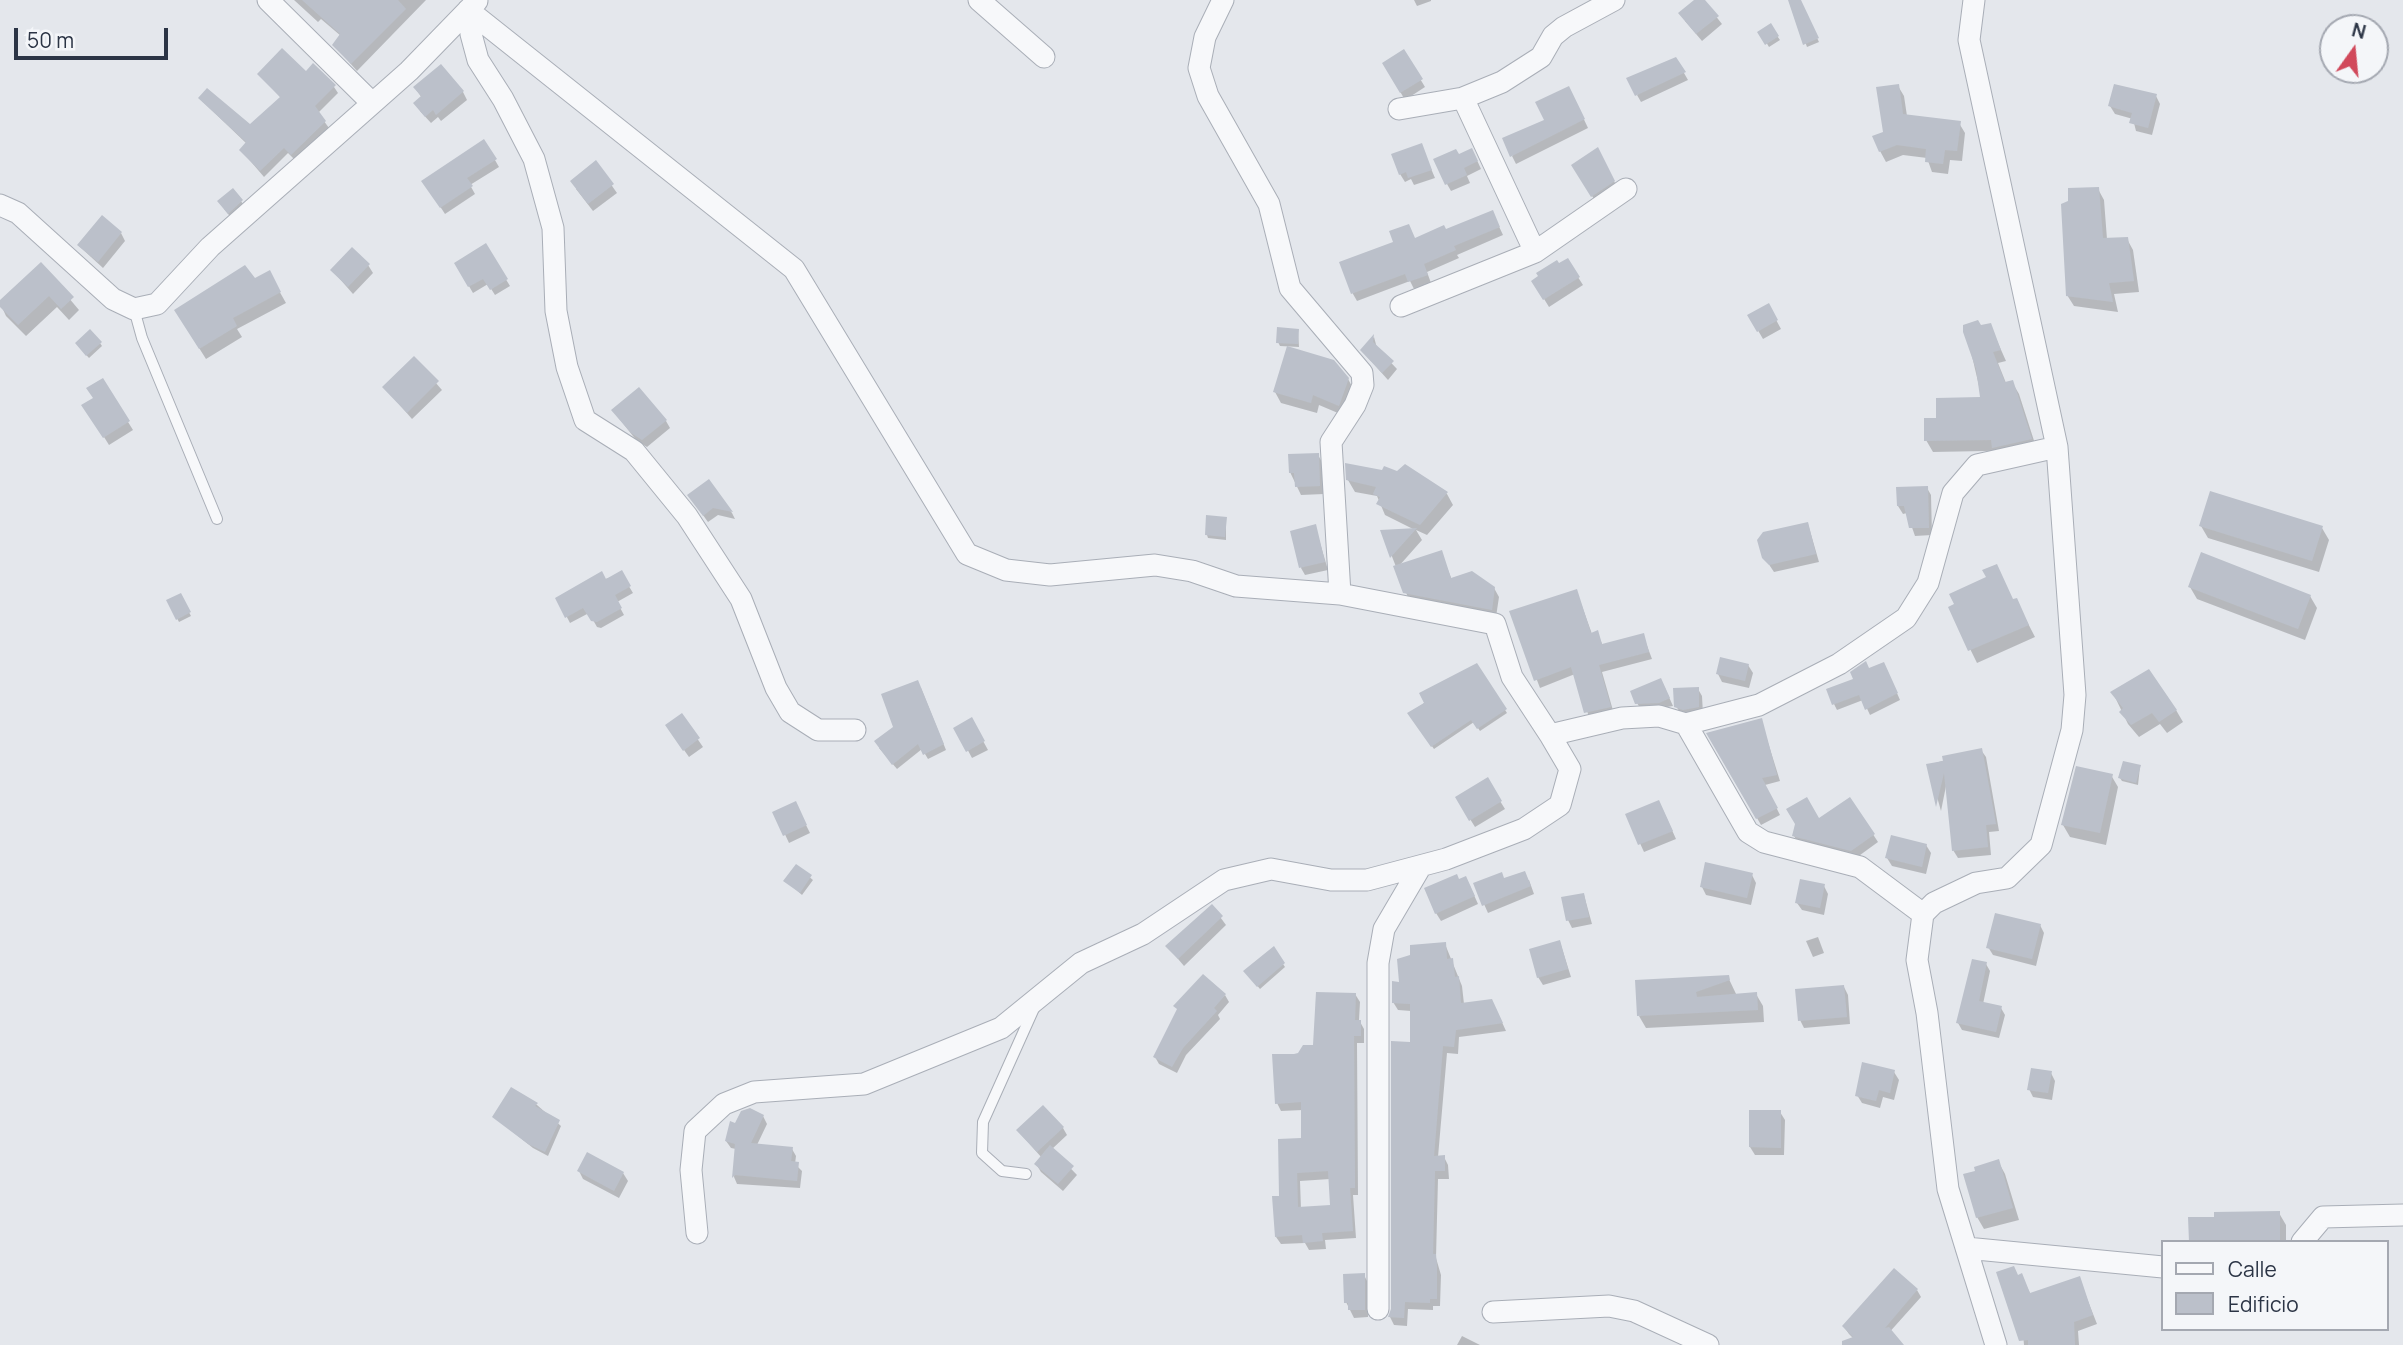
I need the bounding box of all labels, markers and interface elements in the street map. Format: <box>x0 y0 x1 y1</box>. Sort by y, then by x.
scale bar <box>18 14 172 58</box>
north arrow <box>2319 14 2389 84</box>
text: N <box>2349 16 2369 45</box>
text: 50 m <box>27 26 74 54</box>
legend <box>2162 1240 2389 1331</box>
text: Calle <box>2228 1255 2277 1283</box>
text: Edificio <box>2228 1290 2299 1318</box>

